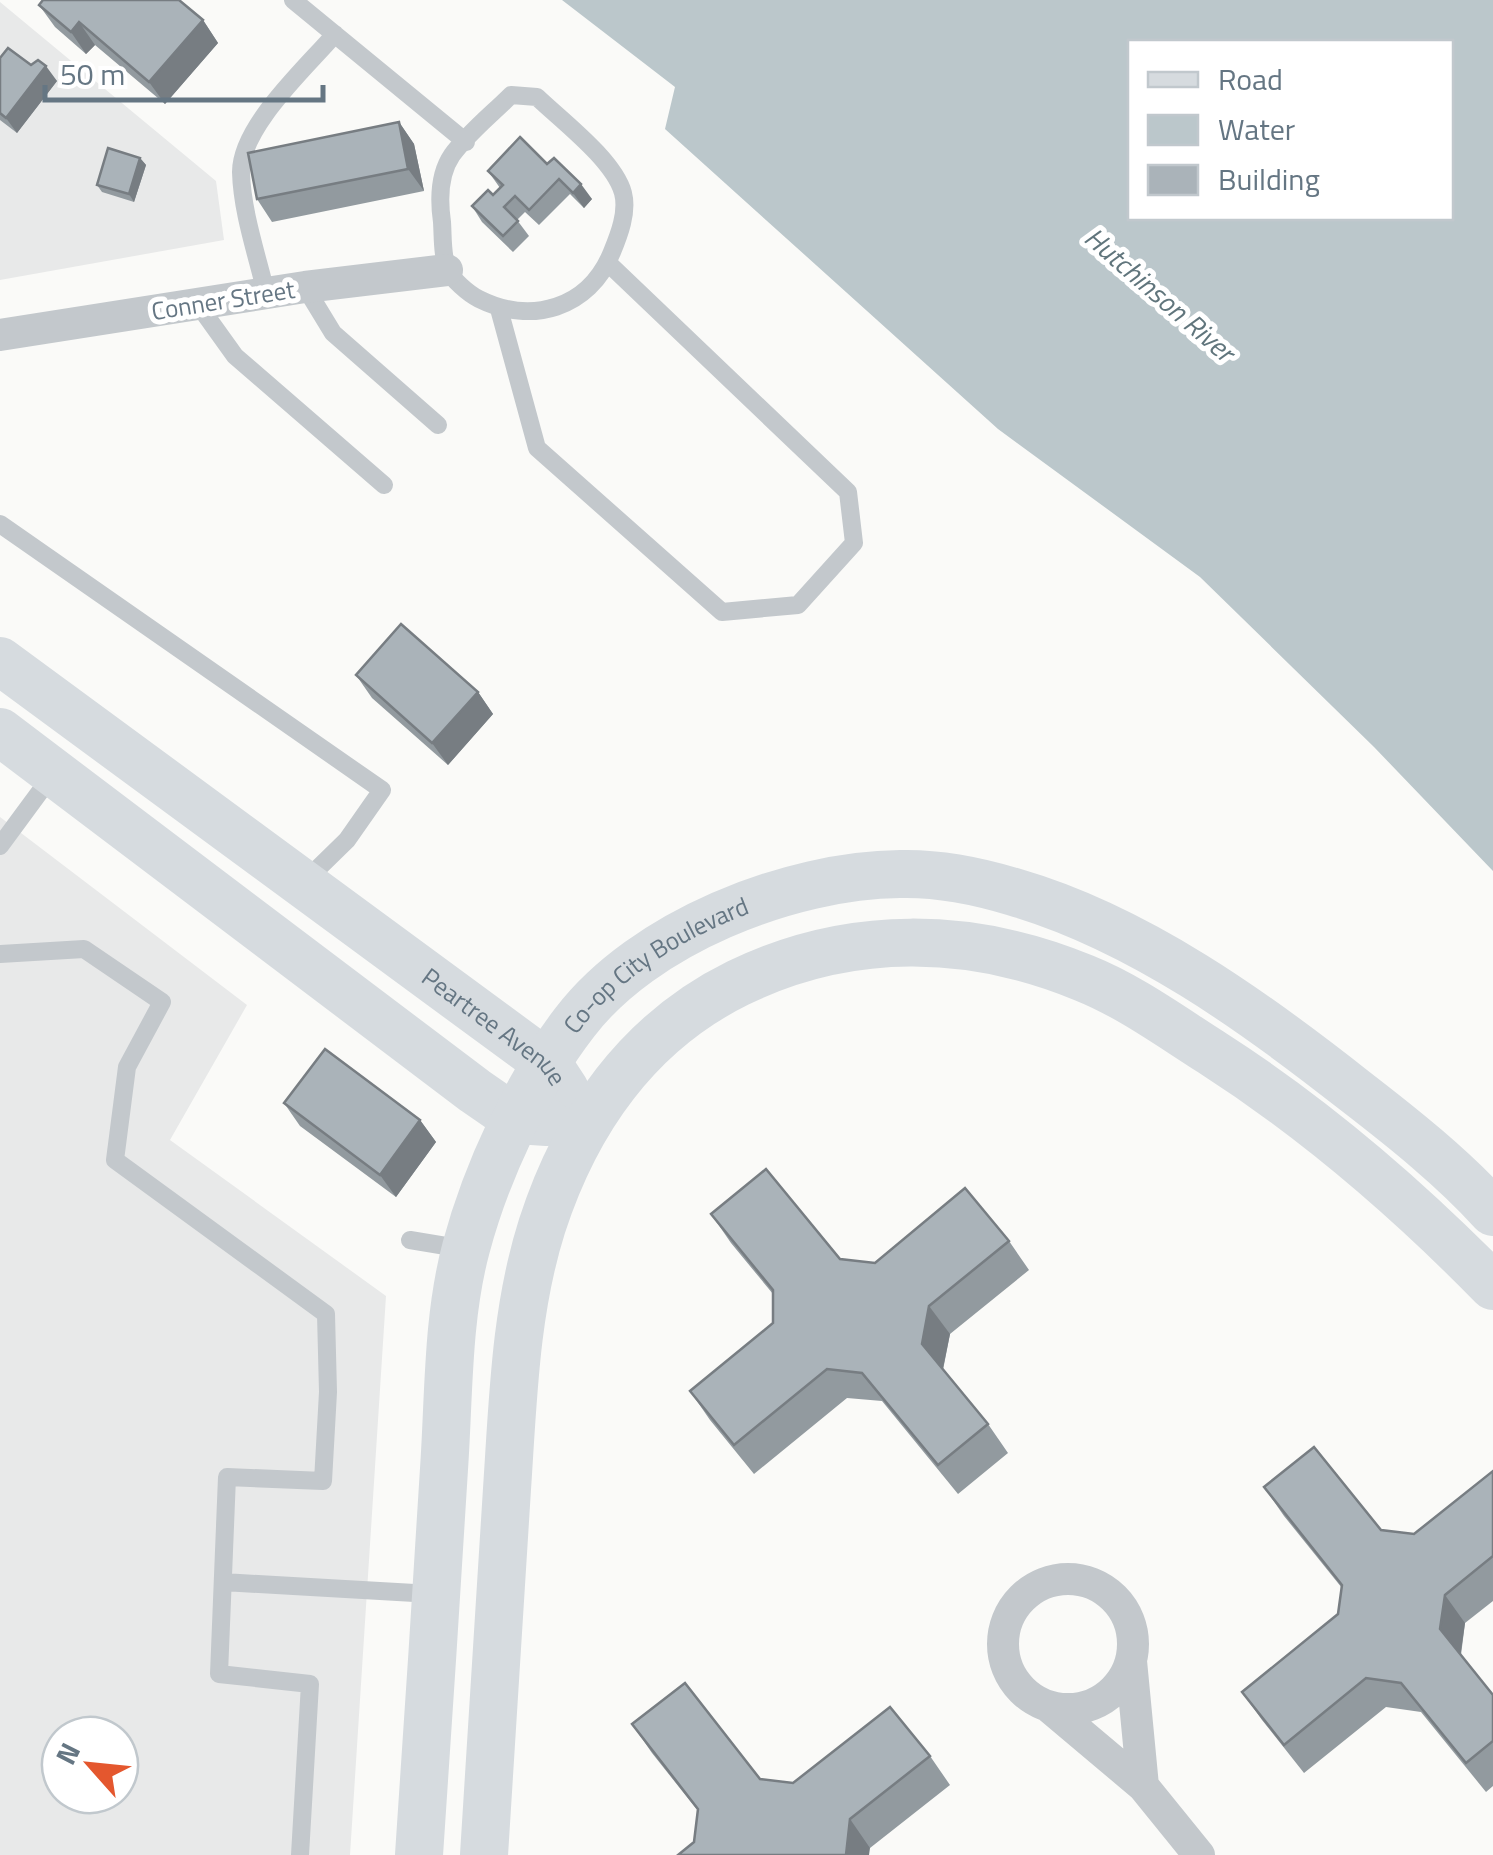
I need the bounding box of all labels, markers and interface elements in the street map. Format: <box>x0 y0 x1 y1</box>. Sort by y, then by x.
scale bar <box>45 40 322 102</box>
legend <box>1128 40 1453 220</box>
text: 50 m <box>60 51 125 97</box>
text: Road <box>1218 56 1283 102</box>
text: Water <box>1218 106 1295 152</box>
text: Building <box>1218 156 1320 202</box>
water label: Hutchinson River <box>1075 216 1247 374</box>
street label: Conner Street <box>149 270 298 330</box>
street label: Co-op City Boulevard <box>554 887 754 1042</box>
street label: Peartree Avenue <box>414 958 576 1093</box>
north arrow <box>40 1715 140 1815</box>
text: N <box>44 1735 91 1772</box>

